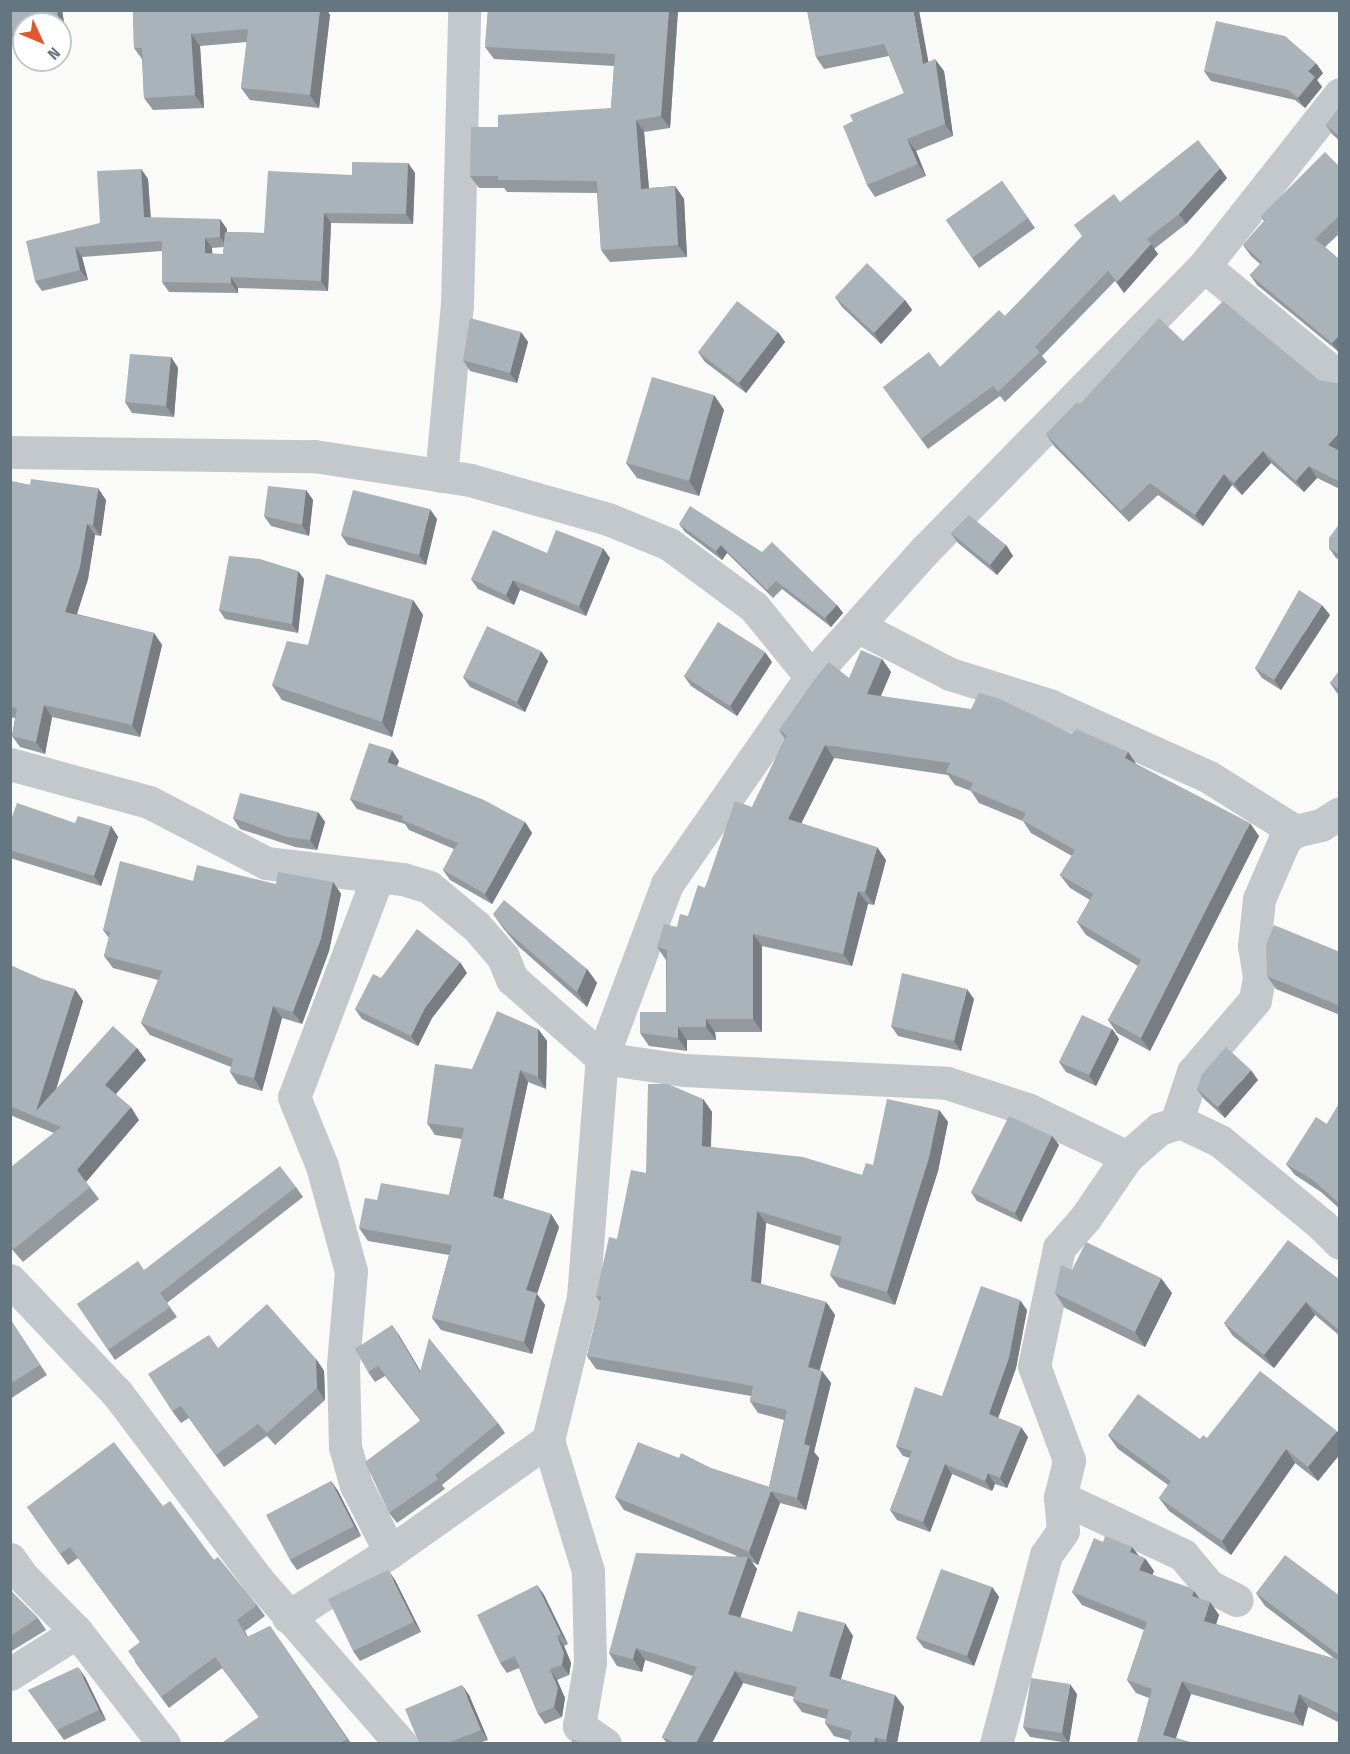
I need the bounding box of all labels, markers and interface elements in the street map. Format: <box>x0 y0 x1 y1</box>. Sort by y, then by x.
north arrow <box>12 12 72 72</box>
text: N <box>44 43 64 64</box>

